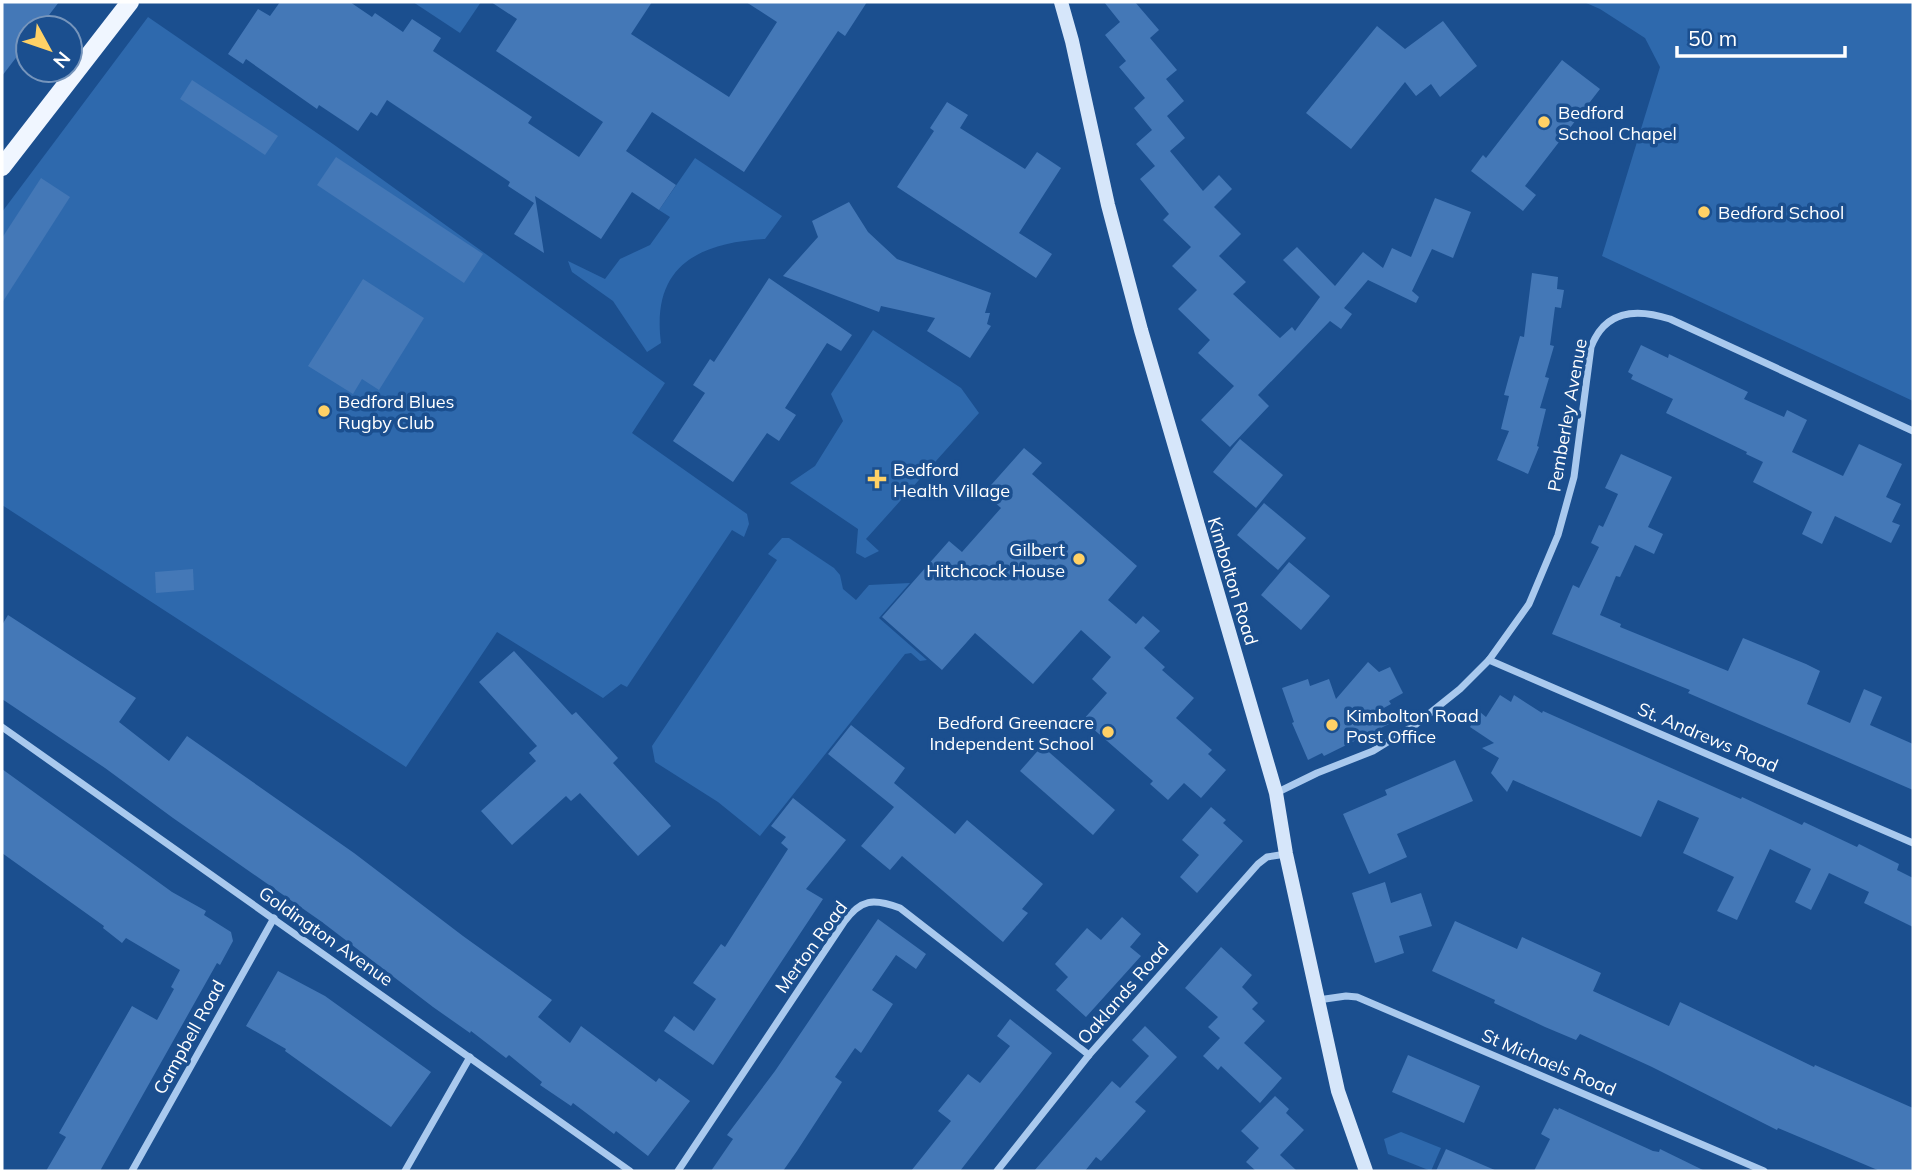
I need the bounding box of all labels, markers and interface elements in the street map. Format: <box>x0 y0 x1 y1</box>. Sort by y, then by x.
north arrow <box>14 14 84 84</box>
scale bar <box>1677 14 1845 58</box>
text: 50 m <box>1688 25 1737 51</box>
text: N <box>48 47 76 73</box>
place label: Bedford School Chapel <box>1558 101 1677 145</box>
marker: Bedford School Chapel <box>1536 114 1552 130</box>
place label: Bedford School <box>1718 201 1844 224</box>
marker: Bedford School <box>1696 204 1712 220</box>
street label: Pemberley Avenue <box>1542 337 1592 493</box>
place label: Bedford Blues Rugby Club <box>338 390 455 434</box>
marker: Bedford Blues Rugby Club <box>316 403 332 419</box>
place label: Bedford Health Village <box>893 458 1010 502</box>
marker: Bedford Health Village <box>867 469 887 489</box>
street label: Kimbolton Road <box>1203 514 1263 648</box>
place label: Gilbert Hitchcock House <box>926 538 1065 582</box>
marker: Gilbert Hitchcock House <box>1071 551 1087 567</box>
street label: St. Andrews Road <box>1634 697 1782 777</box>
place label: Kimbolton Road Post Office <box>1346 704 1479 748</box>
place label: Bedford Greenacre Independent School <box>929 711 1094 755</box>
marker: Kimbolton Road Post Office <box>1324 717 1340 733</box>
marker: Bedford Greenacre Independent School <box>1100 724 1116 740</box>
street label: Goldington Avenue <box>254 881 398 991</box>
street label: Merton Road <box>770 897 852 997</box>
street label: Oaklands Road <box>1072 937 1174 1049</box>
street label: Campbell Road <box>148 976 230 1098</box>
street label: St Michaels Road <box>1478 1023 1620 1101</box>

